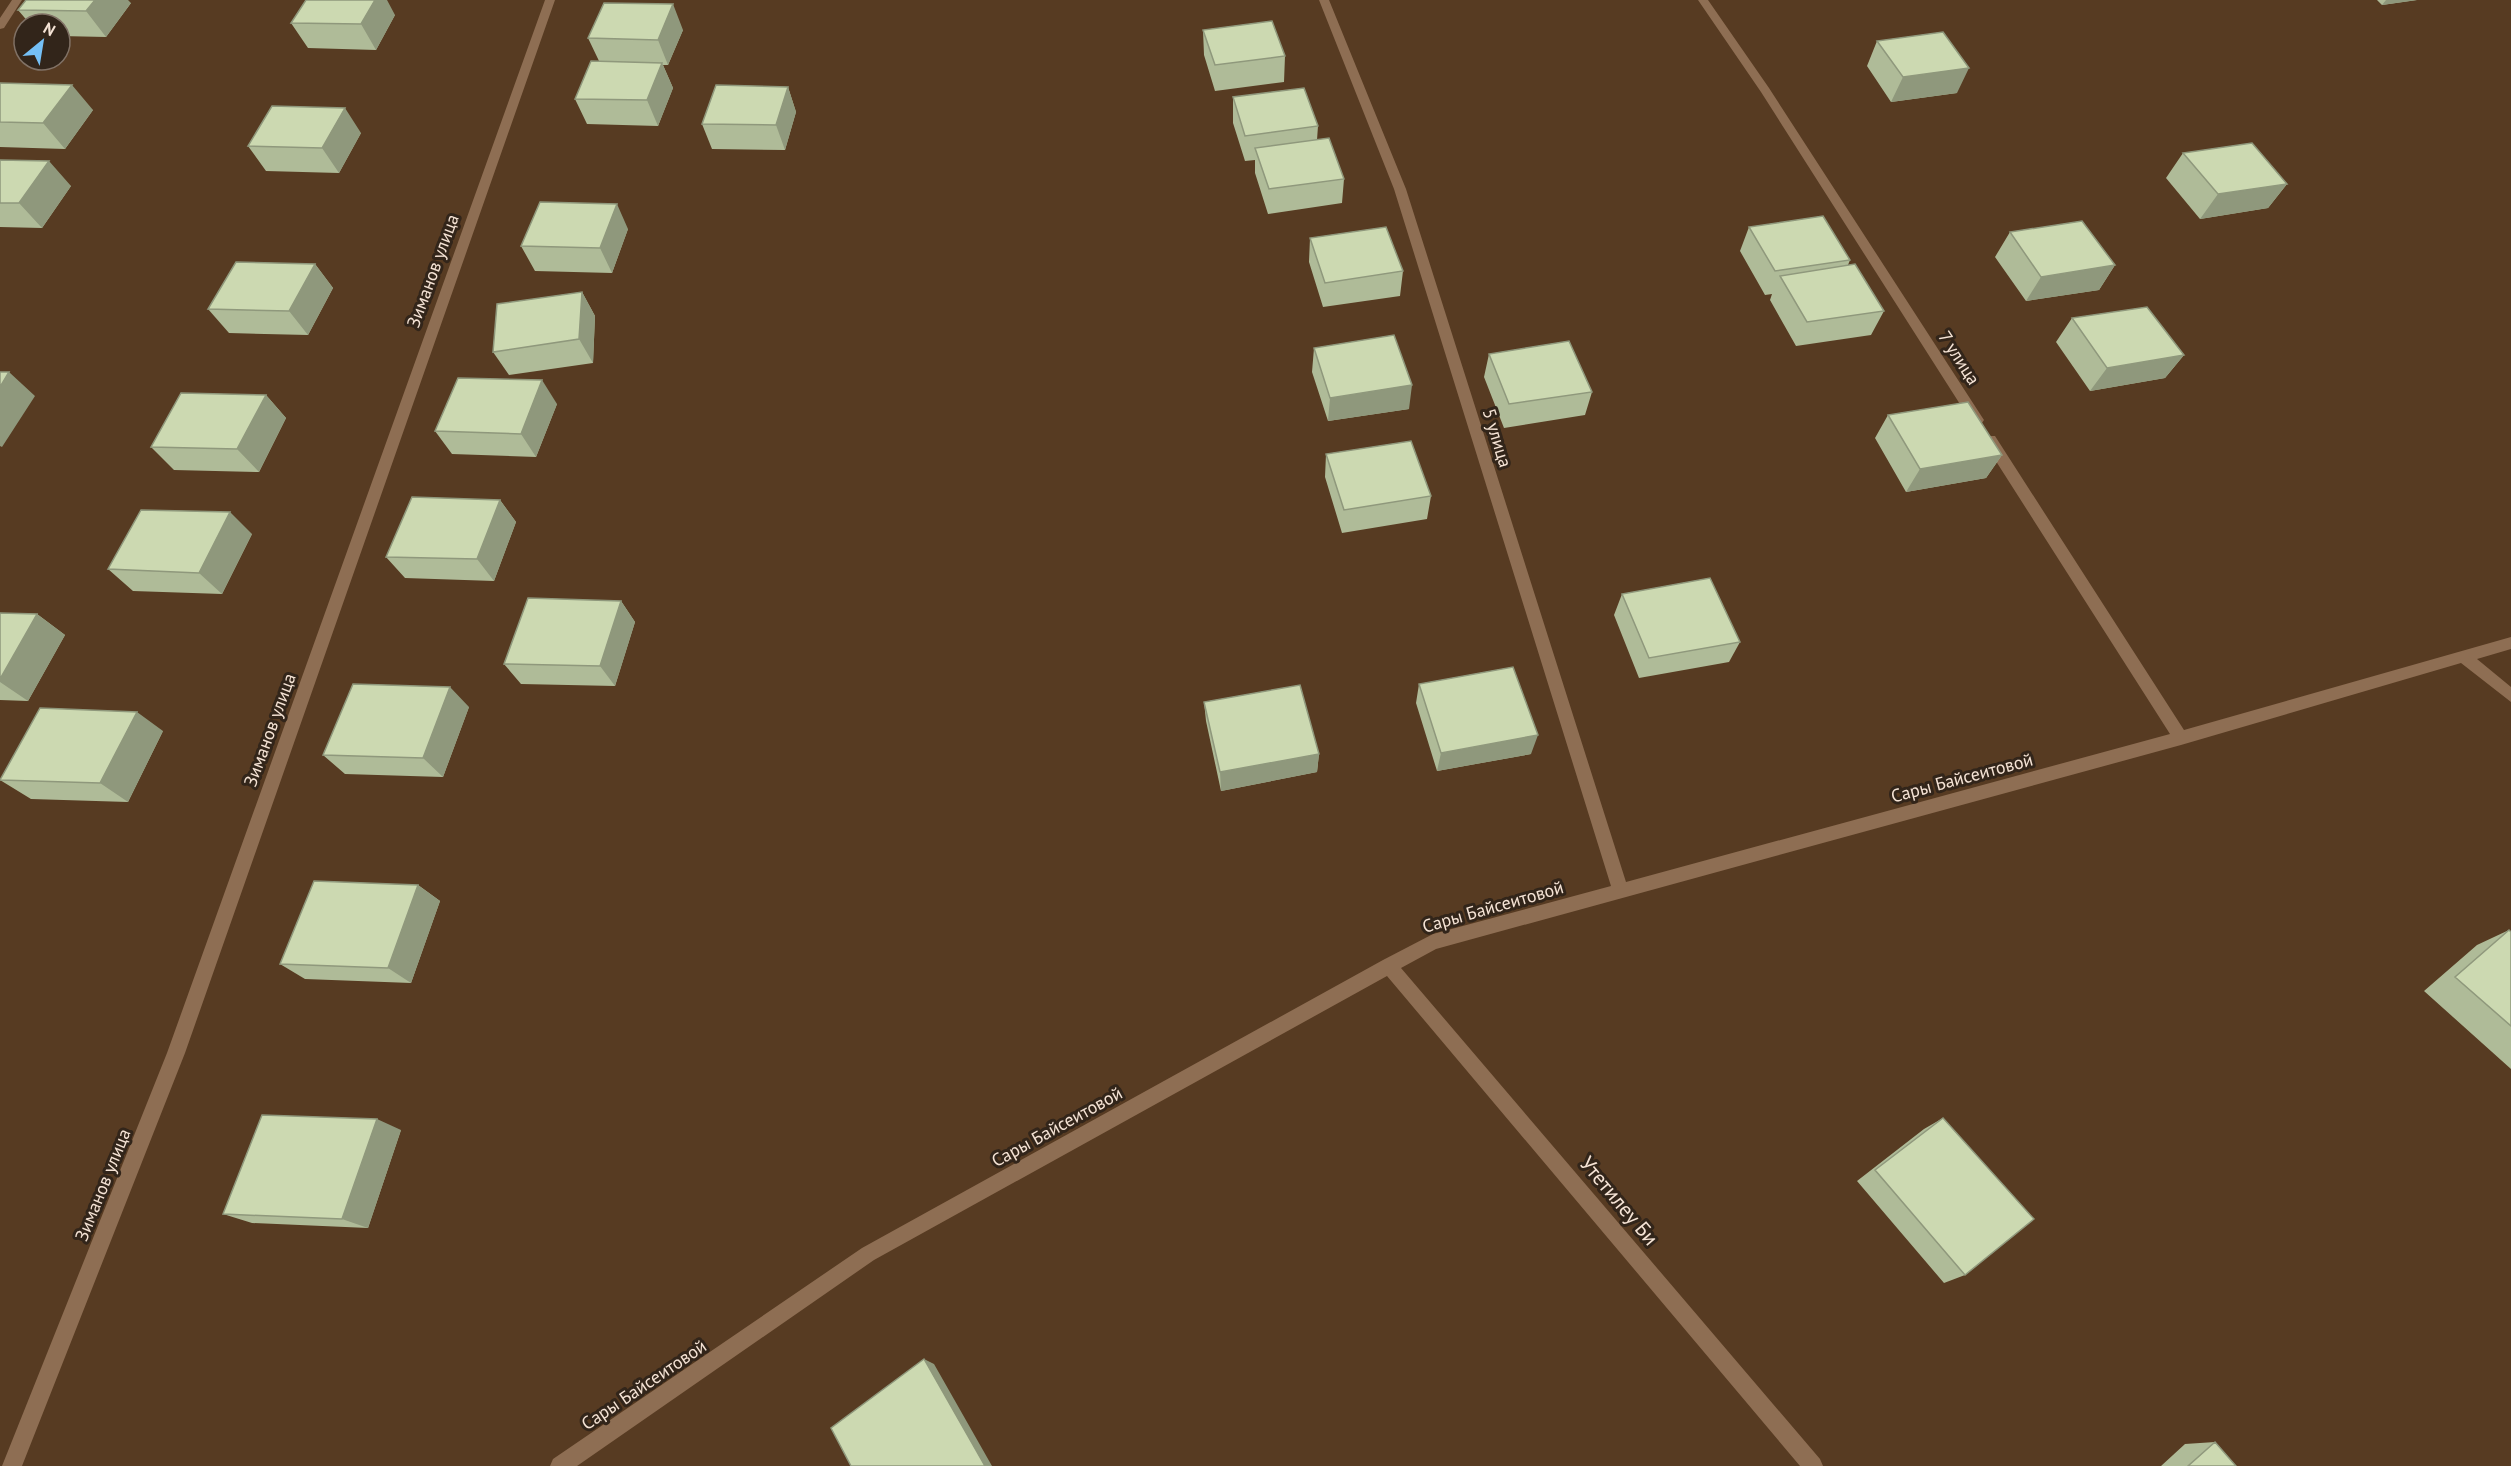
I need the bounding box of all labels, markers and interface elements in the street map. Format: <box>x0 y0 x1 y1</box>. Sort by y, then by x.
north arrow <box>12 12 72 72</box>
text: N <box>40 18 59 40</box>
street label: Зиманов улица <box>401 211 464 331</box>
street label: 7 улица <box>1934 327 1985 389</box>
street label: 5 улица <box>1478 406 1517 470</box>
street label: Зиманов улица <box>238 670 301 790</box>
street label: Сары Байсеитовой <box>1888 748 2035 808</box>
street label: Сары Байсеитовой <box>1420 875 1566 938</box>
street label: Сары Байсеитовой <box>987 1081 1126 1172</box>
street label: Зиманов улица <box>70 1125 136 1244</box>
street label: Утетилеу Би <box>1574 1151 1665 1251</box>
street label: Сары Байсеитовой <box>577 1334 711 1435</box>

